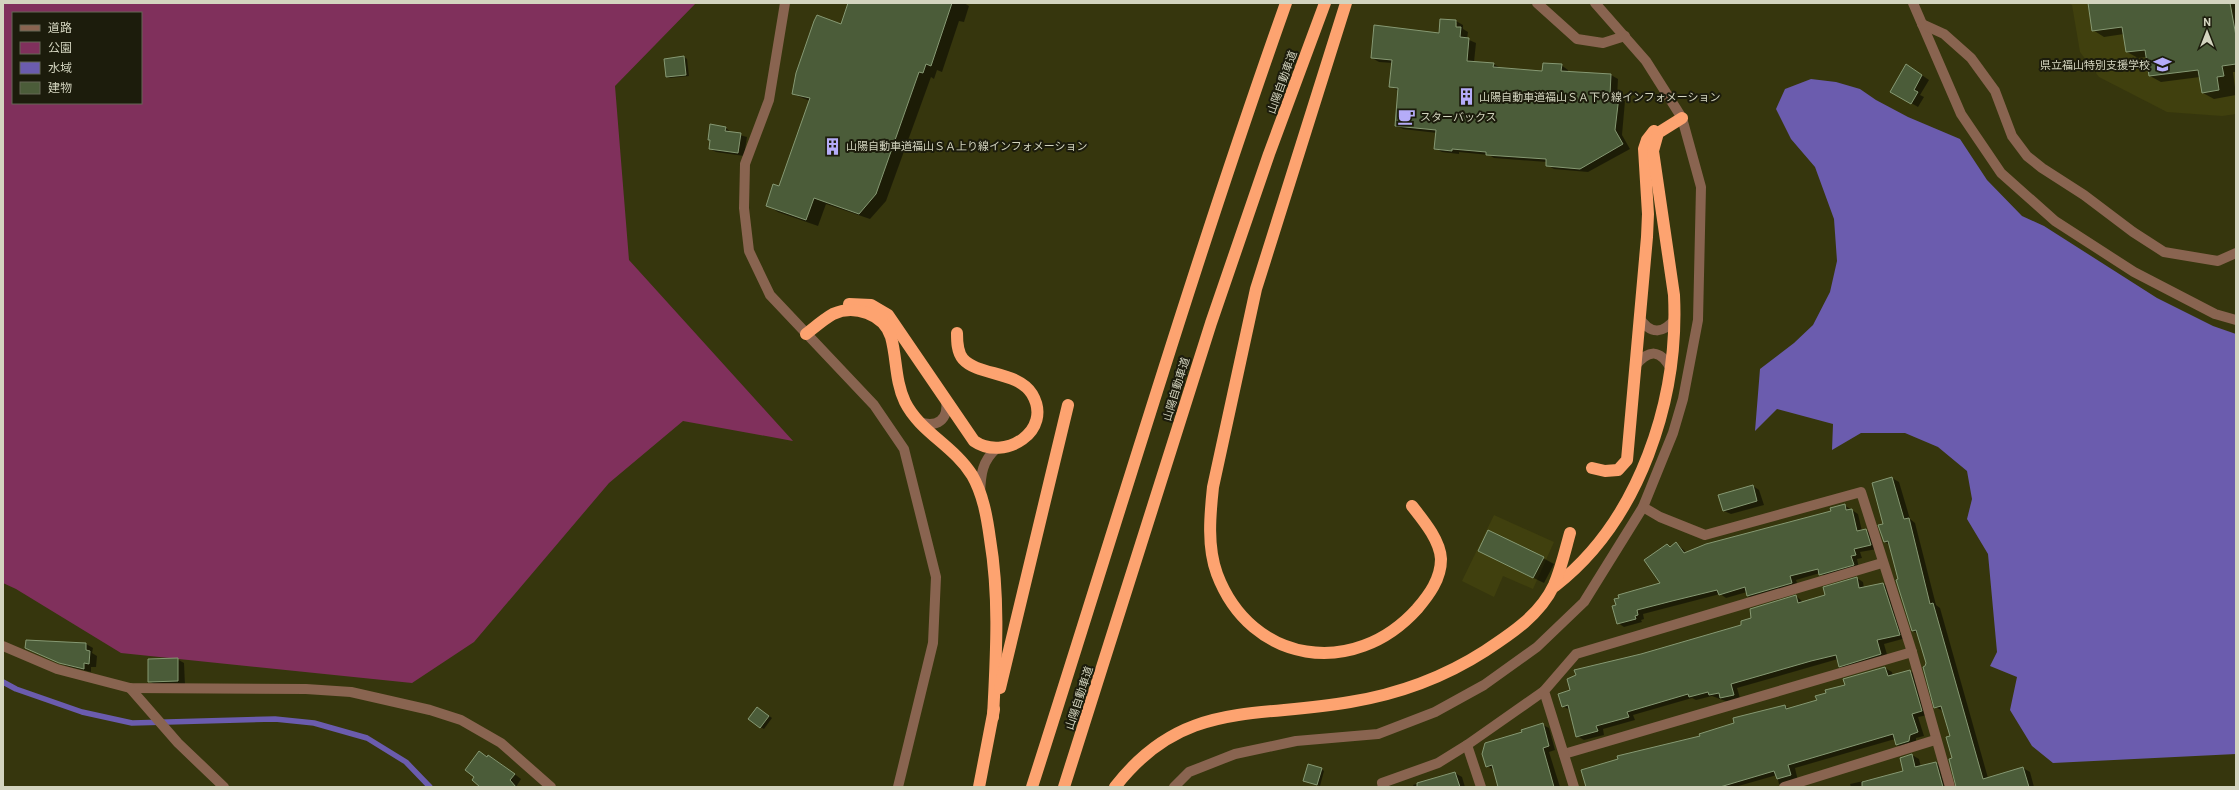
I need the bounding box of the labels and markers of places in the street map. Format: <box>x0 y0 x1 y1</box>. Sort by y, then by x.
school or university icon: 県立福山特別支援学校 <box>2153 55 2173 75</box>
place label: 県立福山特別支援学校 <box>2040 59 2150 72</box>
building icon: 山陽自動車道福山ＳＡ下り線インフォメーション <box>1456 87 1476 107</box>
place label: 山陽自動車道福山ＳＡ下り線インフォメーション <box>1479 91 1720 104</box>
cafe icon: スターバックス <box>1397 107 1417 127</box>
place label: スターバックス <box>1420 111 1497 124</box>
building icon: 山陽自動車道福山ＳＡ上り線インフォメーション <box>823 136 843 156</box>
place label: 山陽自動車道福山ＳＡ上り線インフォメーション <box>846 140 1087 153</box>

